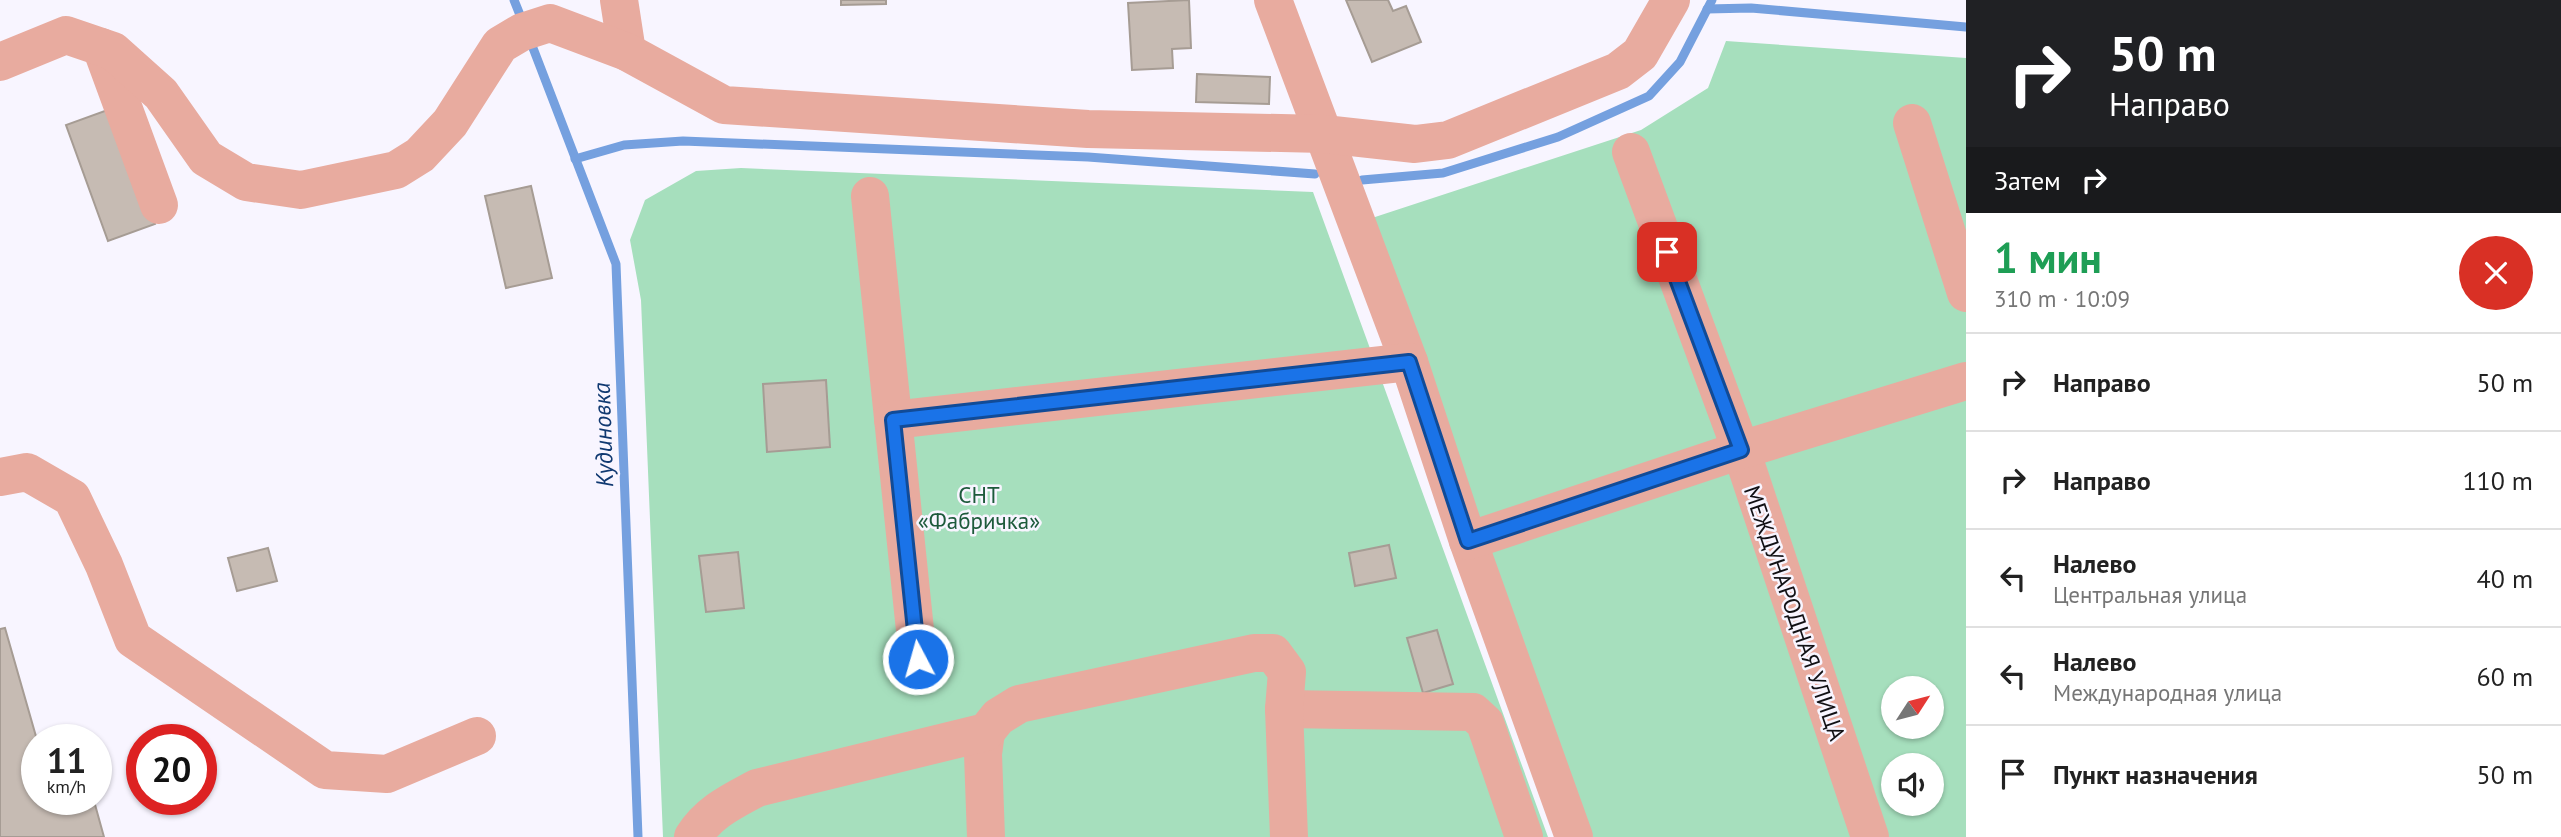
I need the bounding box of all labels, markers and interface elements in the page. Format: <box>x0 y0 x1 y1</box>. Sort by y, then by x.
text: 50 m <box>2109 21 2216 85</box>
icon: right <box>1994 28 2085 119</box>
text: Направо <box>2109 83 2230 125</box>
icon: right <box>2075 161 2113 199</box>
text: Затем <box>1994 164 2061 197</box>
pin <box>1637 222 1697 282</box>
text: 1 мин <box>1994 230 2102 285</box>
icon: arrive <box>1648 233 1686 271</box>
button: close <box>2459 236 2533 310</box>
text: 310 m · 10:09 <box>1994 284 2130 313</box>
icon: right <box>1994 363 2032 401</box>
text: Направо <box>2053 366 2151 399</box>
text: 50 m <box>2477 366 2533 399</box>
water label: Кудиновка <box>586 382 620 488</box>
icon: right <box>1994 461 2032 499</box>
text: Направо <box>2053 464 2151 497</box>
text: 110 m <box>2462 464 2533 497</box>
park label: СНТ «Фабричка» <box>918 480 1040 535</box>
street label: МЕЖДУНАРОДНАЯ УЛИЦА <box>1738 482 1852 745</box>
text: Налево <box>2053 547 2137 580</box>
icon: left <box>1994 559 2032 597</box>
text: 40 m <box>2477 562 2533 595</box>
text: Центральная улица <box>2053 580 2247 609</box>
position arrow <box>881 622 955 696</box>
text: Налево <box>2053 645 2137 678</box>
icon: left <box>1994 657 2032 695</box>
text: 60 m <box>2477 660 2533 693</box>
north arrow <box>1881 676 1944 738</box>
map controls <box>1881 676 1944 816</box>
text: Международная улица <box>2053 678 2282 707</box>
speed limit sign: 20 <box>126 724 217 815</box>
text: 11 <box>47 737 86 783</box>
button: sound <box>1881 753 1944 816</box>
icon: arrive <box>1994 755 2032 793</box>
text: Пункт назначения <box>2053 758 2258 791</box>
text: 50 m <box>2477 758 2533 791</box>
text: km/h <box>47 775 86 798</box>

